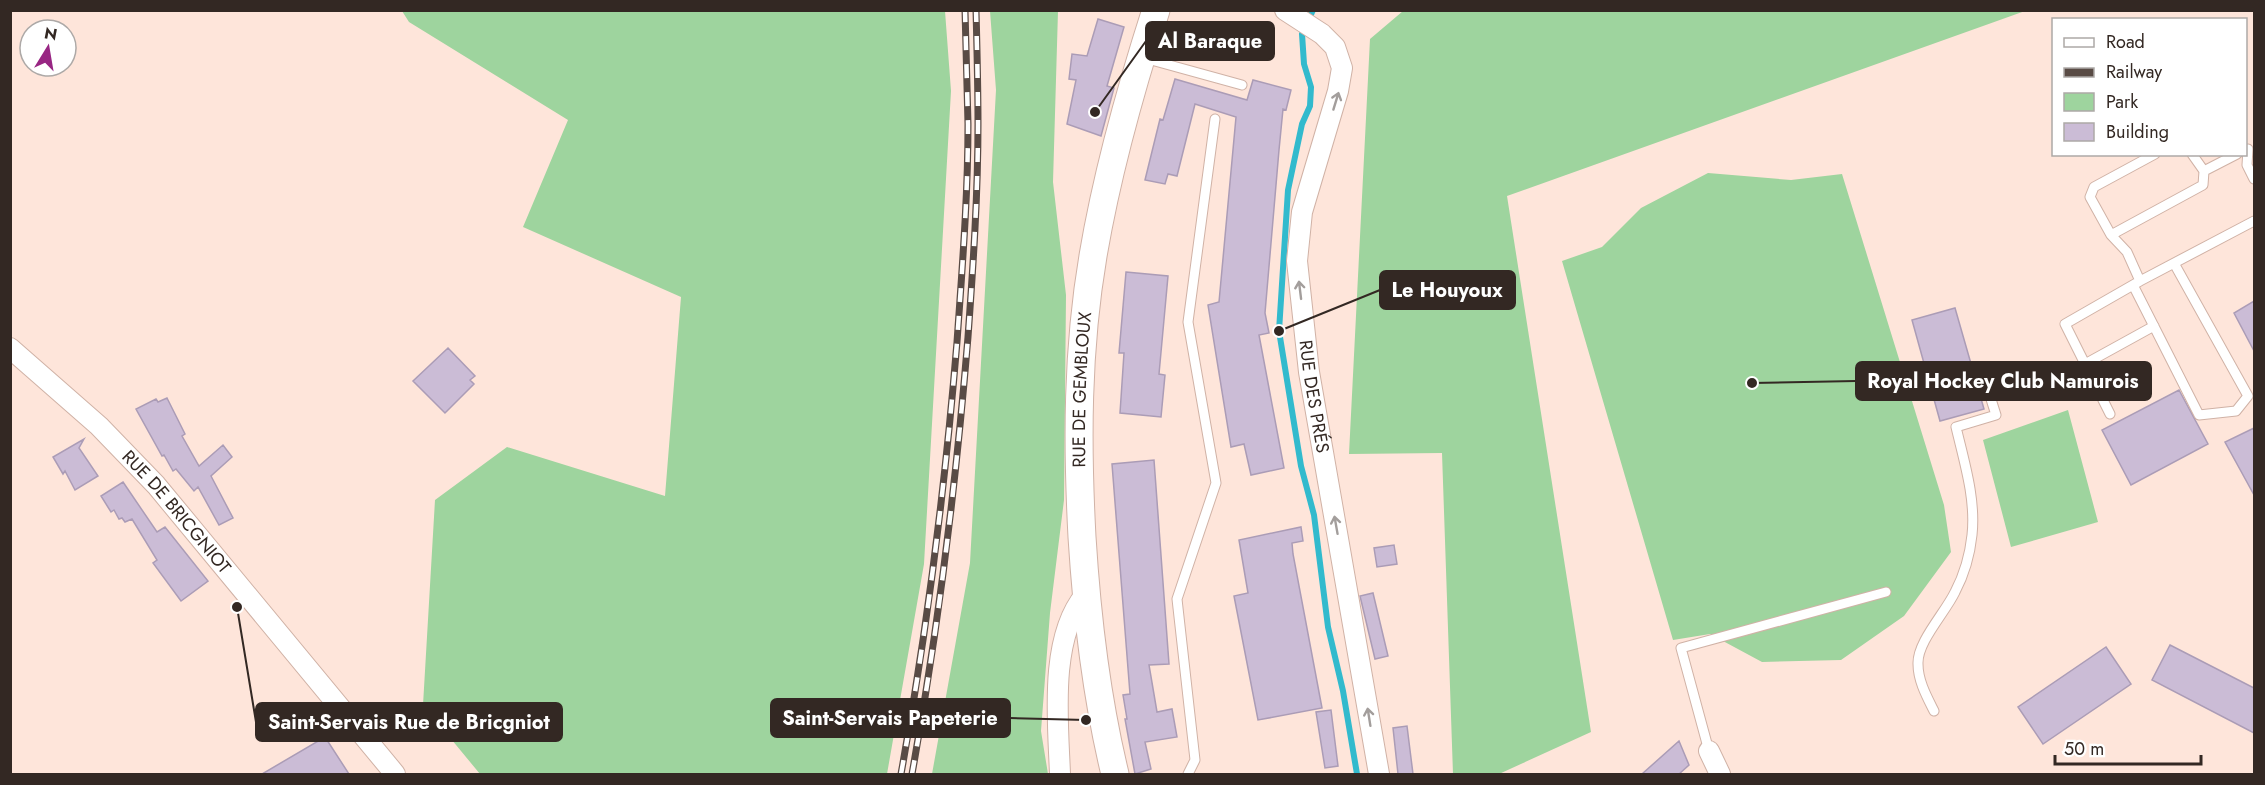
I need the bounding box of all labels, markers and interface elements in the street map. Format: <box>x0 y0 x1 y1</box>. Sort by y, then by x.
north arrow <box>18 18 78 78</box>
legend <box>2052 18 2247 156</box>
text: N <box>42 21 59 46</box>
callout: Al Baraque <box>1146 22 1274 60</box>
text: Al Baraque <box>1157 27 1262 56</box>
text: Road <box>2106 29 2145 55</box>
text: Railway <box>2106 59 2162 85</box>
text: Park <box>2106 89 2138 115</box>
one-way arrow <box>1331 92 1342 111</box>
text: Building <box>2106 119 2169 145</box>
callout: Le Houyoux <box>1380 271 1515 309</box>
text: Le Houyoux <box>1391 276 1503 305</box>
one-way arrow <box>1295 281 1306 301</box>
street label: RUE DE GEMBLOUX <box>1066 311 1098 468</box>
street label: RUE DES PRÉS <box>1293 339 1336 455</box>
callout: Royal Hockey Club Namurois <box>1856 362 2151 400</box>
text: Royal Hockey Club Namurois <box>1867 367 2139 396</box>
street label: RUE DE BRICGNIOT <box>116 444 237 580</box>
one-way arrow <box>1330 515 1341 535</box>
callout: Saint-Servais Papeterie <box>771 699 1010 737</box>
callout: Saint-Servais Rue de Bricgniot <box>256 703 562 741</box>
text: Saint-Servais Papeterie <box>782 704 998 733</box>
one-way arrow <box>1363 707 1374 727</box>
text: Saint-Servais Rue de Bricgniot <box>268 708 551 737</box>
scale bar <box>2055 728 2200 766</box>
text: 50 m <box>2064 736 2104 762</box>

